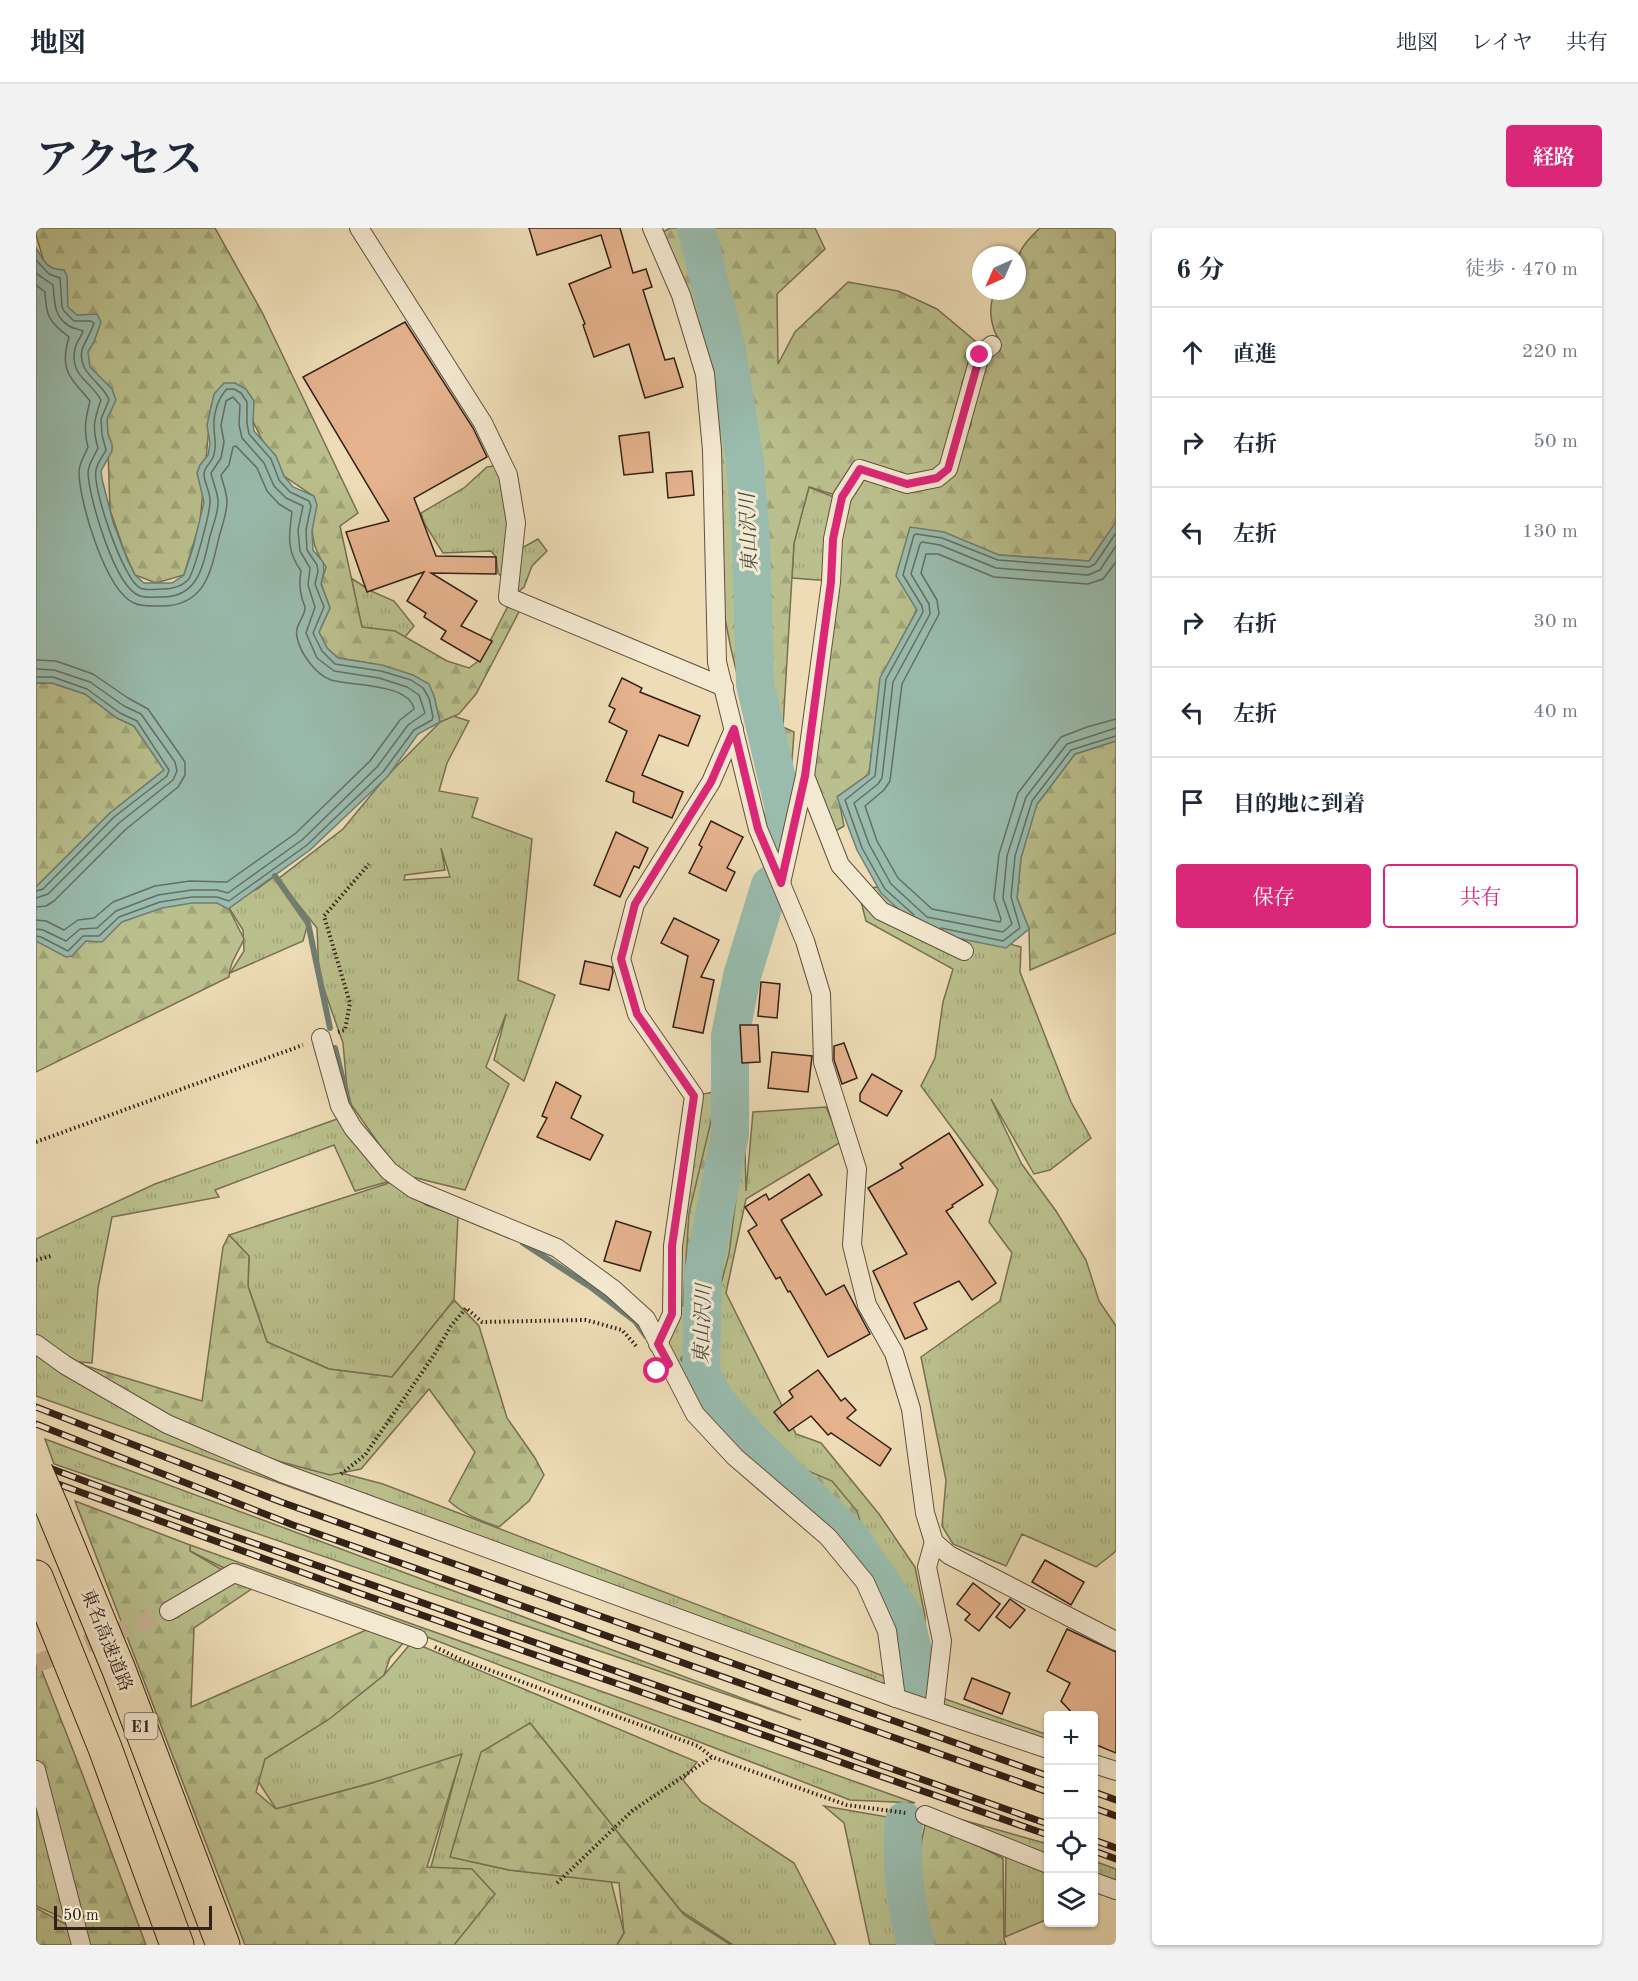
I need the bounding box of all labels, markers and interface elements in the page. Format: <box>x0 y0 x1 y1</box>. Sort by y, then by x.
text: 地図 <box>30 31 86 59</box>
text: 地図 <box>1396 33 1438 54</box>
text: レイヤ <box>1471 33 1533 54</box>
text: 共有 <box>1566 33 1608 54</box>
button: 経路 <box>1506 125 1602 187</box>
text: アクセス <box>36 141 203 183</box>
north arrow <box>972 246 1026 300</box>
text: 6 分 <box>1176 258 1224 284</box>
text: 徒歩 · 470 m <box>1465 260 1578 280</box>
icon: ahead <box>1176 336 1209 369</box>
route end <box>966 341 992 367</box>
text: 220 m <box>1522 342 1578 362</box>
text: 直進 <box>1233 344 1277 366</box>
icon: right <box>1176 426 1209 459</box>
text: 50 m <box>1533 432 1578 452</box>
text: 右折 <box>1233 434 1277 456</box>
water label: 東山沢川 <box>737 491 761 573</box>
icon: left <box>1176 516 1209 549</box>
text: 130 m <box>1522 522 1578 542</box>
text: 左折 <box>1233 524 1277 546</box>
icon: right <box>1176 606 1209 639</box>
text: 30 m <box>1533 612 1578 632</box>
text: 右折 <box>1233 614 1277 636</box>
icon: left <box>1176 696 1209 729</box>
text: 40 m <box>1533 702 1578 722</box>
text: 左折 <box>1233 704 1277 726</box>
icon: arrive <box>1176 786 1209 819</box>
text: 目的地に到着 <box>1233 794 1365 816</box>
button: 保存 <box>1176 864 1371 928</box>
button: 共有 <box>1383 864 1578 928</box>
water label: 東山沢川 <box>691 1282 715 1364</box>
route start <box>643 1357 669 1383</box>
street label: 東名高速道路 <box>77 1586 137 1694</box>
map controls <box>1044 1711 1098 1927</box>
button: + <box>1044 1711 1098 1765</box>
road number: E1 <box>124 1713 158 1739</box>
button: − <box>1044 1765 1098 1819</box>
button: locate <box>1044 1819 1098 1873</box>
button: layers <box>1044 1873 1098 1927</box>
scale bar <box>54 1903 212 1930</box>
text: 50 m <box>63 1908 99 1924</box>

